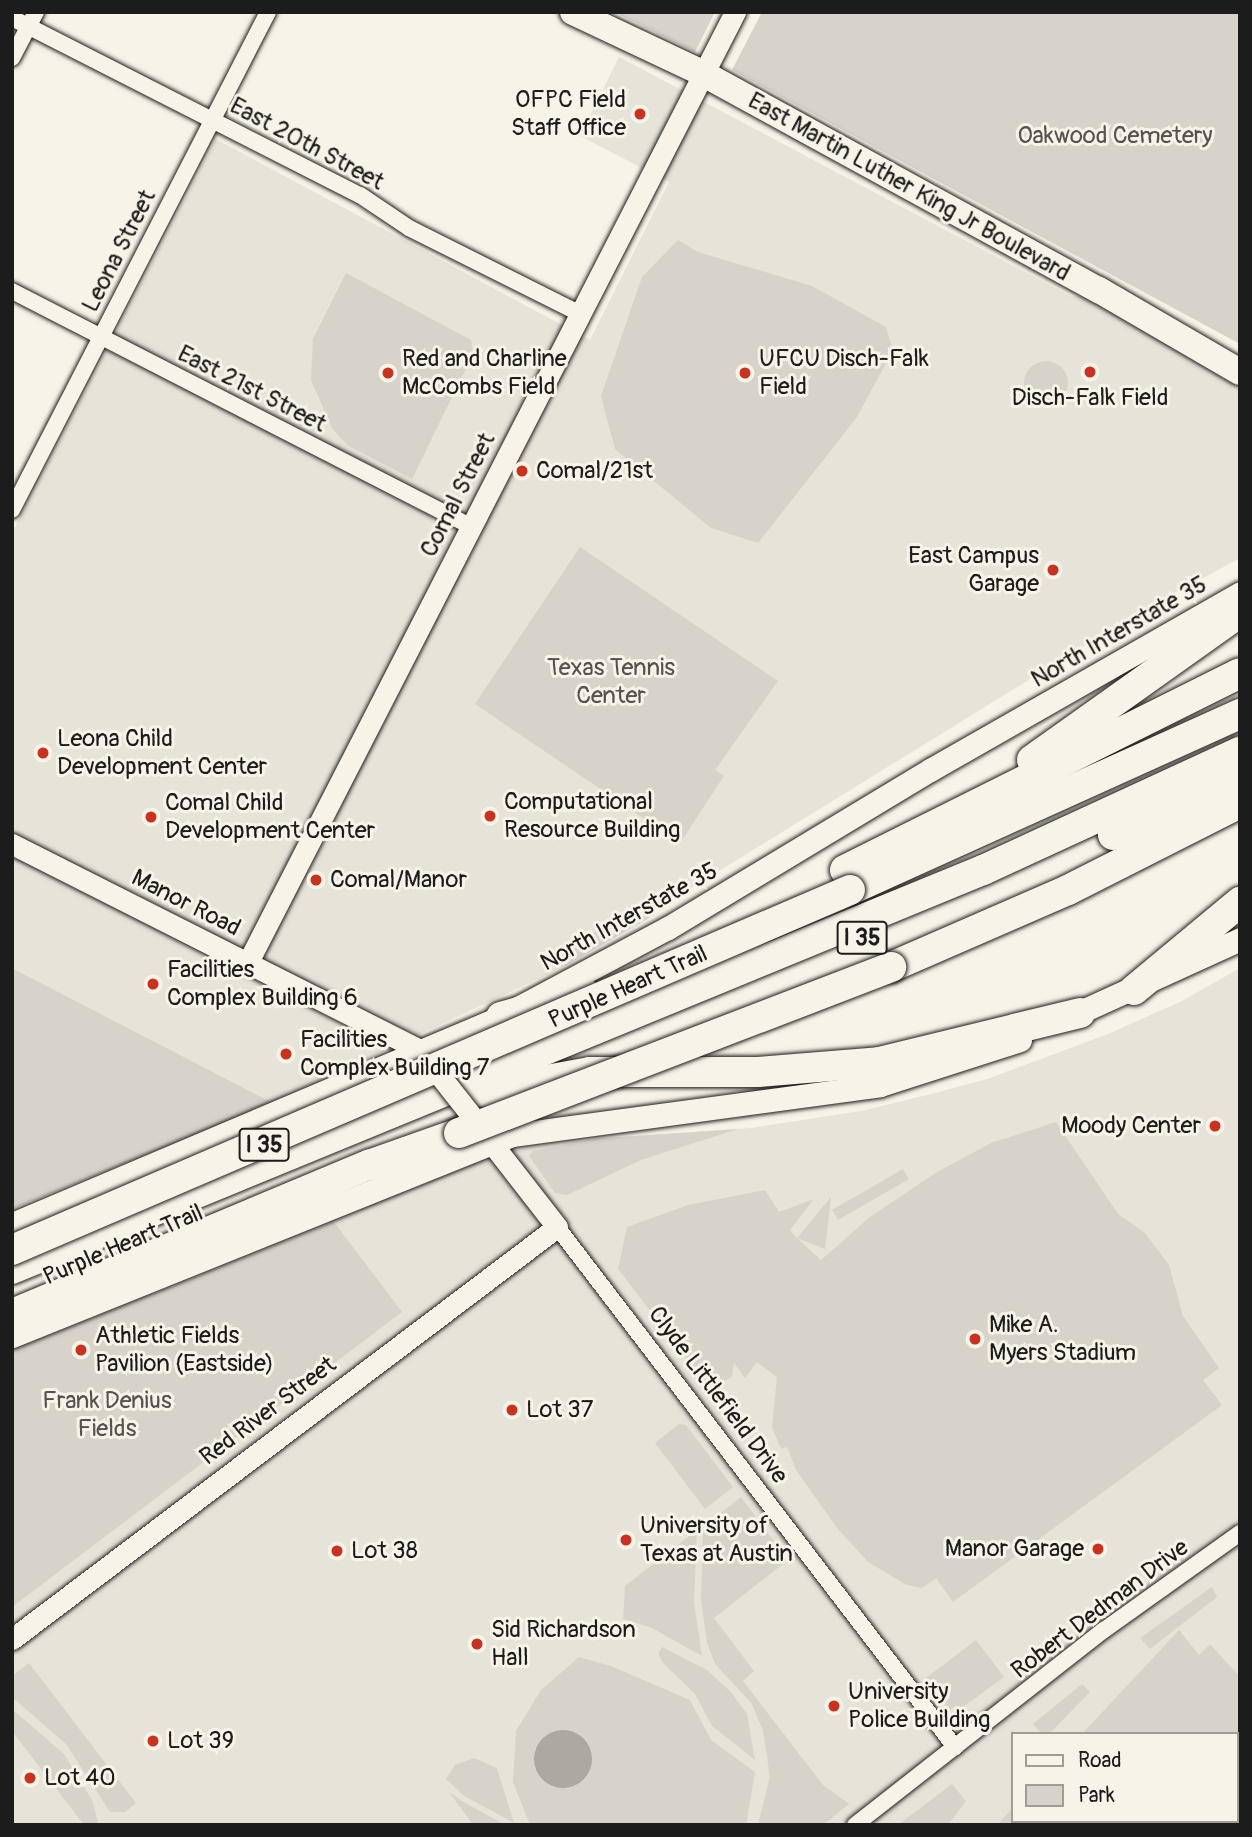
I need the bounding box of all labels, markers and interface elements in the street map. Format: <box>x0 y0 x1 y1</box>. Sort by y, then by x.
place label: OFPC Field Staff Office <box>511 86 626 142</box>
street label: East Martin Luther King Jr Boulevard <box>743 86 1075 288</box>
street label: East 20th Street <box>225 91 389 197</box>
marker: OFPC Field Staff Office <box>632 106 648 122</box>
park label: Oakwood Cemetery <box>1017 122 1213 150</box>
street label: Leona Street <box>76 185 162 317</box>
street label: East 21st Street <box>173 339 331 439</box>
place label: Red and Charline McCombs Field <box>402 345 567 401</box>
place label: UFCU Disch-Falk Field <box>759 345 929 401</box>
marker: Disch-Falk Field <box>1082 364 1098 380</box>
marker: Red and Charline McCombs Field <box>380 365 396 381</box>
marker: UFCU Disch-Falk Field <box>737 365 753 381</box>
place label: Disch-Falk Field <box>1012 384 1168 412</box>
street label: Comal Street <box>414 428 502 562</box>
place label: Comal/21st <box>536 457 653 485</box>
marker: Comal/21st <box>514 463 530 479</box>
place label: East Campus Garage <box>908 542 1039 598</box>
marker: East Campus Garage <box>1045 562 1061 578</box>
street label: North Interstate 35 <box>1026 570 1212 694</box>
park label: Texas Tennis Center <box>547 654 675 710</box>
place label: Leona Child Development Center <box>57 725 267 781</box>
marker: Leona Child Development Center <box>35 745 51 761</box>
place label: Computational Resource Building <box>504 788 680 844</box>
place label: Comal Child Development Center <box>165 789 375 845</box>
marker: Computational Resource Building <box>482 808 498 824</box>
marker: Comal Child Development Center <box>143 809 159 825</box>
street label: North Interstate 35 <box>535 856 723 978</box>
street label: Manor Road <box>127 863 245 943</box>
place label: Comal/Manor <box>330 866 467 894</box>
marker: Comal/Manor <box>308 872 324 888</box>
road number: I 35 <box>836 918 888 958</box>
street label: Purple Heart Trail <box>544 939 712 1035</box>
place label: Facilities Complex Building 6 <box>167 956 358 1012</box>
marker: Facilities Complex Building 6 <box>145 976 161 992</box>
place label: Facilities Complex Building 7 <box>300 1026 489 1082</box>
marker: Facilities Complex Building 7 <box>278 1046 294 1062</box>
place label: Moody Center <box>1061 1112 1201 1140</box>
marker: Moody Center <box>1207 1118 1223 1134</box>
road number: I 35 <box>238 1126 290 1164</box>
street label: Purple Heart Trail <box>39 1198 207 1292</box>
street label: Clyde Littlefield Drive <box>642 1301 794 1489</box>
place label: Mike A. Myers Stadium <box>989 1311 1136 1367</box>
place label: Athletic Fields Pavilion (Eastside) <box>95 1322 274 1378</box>
marker: Mike A. Myers Stadium <box>967 1331 983 1347</box>
marker: Athletic Fields Pavilion (Eastside) <box>73 1342 89 1358</box>
street label: Red River Street <box>194 1350 342 1472</box>
park label: Frank Denius Fields <box>42 1387 172 1443</box>
place label: Lot 37 <box>526 1396 593 1424</box>
marker: Lot 37 <box>504 1402 520 1418</box>
place label: University of Texas at Austin <box>640 1512 793 1568</box>
marker: University of Texas at Austin <box>618 1532 634 1548</box>
street label: Robert Dedman Drive <box>1006 1533 1194 1685</box>
place label: Manor Garage <box>945 1535 1084 1563</box>
place label: Lot 38 <box>351 1537 418 1565</box>
marker: Manor Garage <box>1090 1541 1106 1557</box>
marker: Lot 38 <box>329 1543 345 1559</box>
place label: Sid Richardson Hall <box>491 1616 636 1672</box>
marker: Sid Richardson Hall <box>469 1636 485 1652</box>
place label: University Police Building <box>848 1678 990 1734</box>
marker: University Police Building <box>826 1698 842 1714</box>
place label: Lot 39 <box>167 1727 234 1755</box>
legend <box>1010 1732 1238 1823</box>
marker: Lot 39 <box>145 1733 161 1749</box>
text: Road <box>1078 1747 1122 1774</box>
place label: Lot 40 <box>44 1764 116 1792</box>
marker: Lot 40 <box>22 1770 38 1786</box>
text: Park <box>1078 1782 1115 1809</box>

